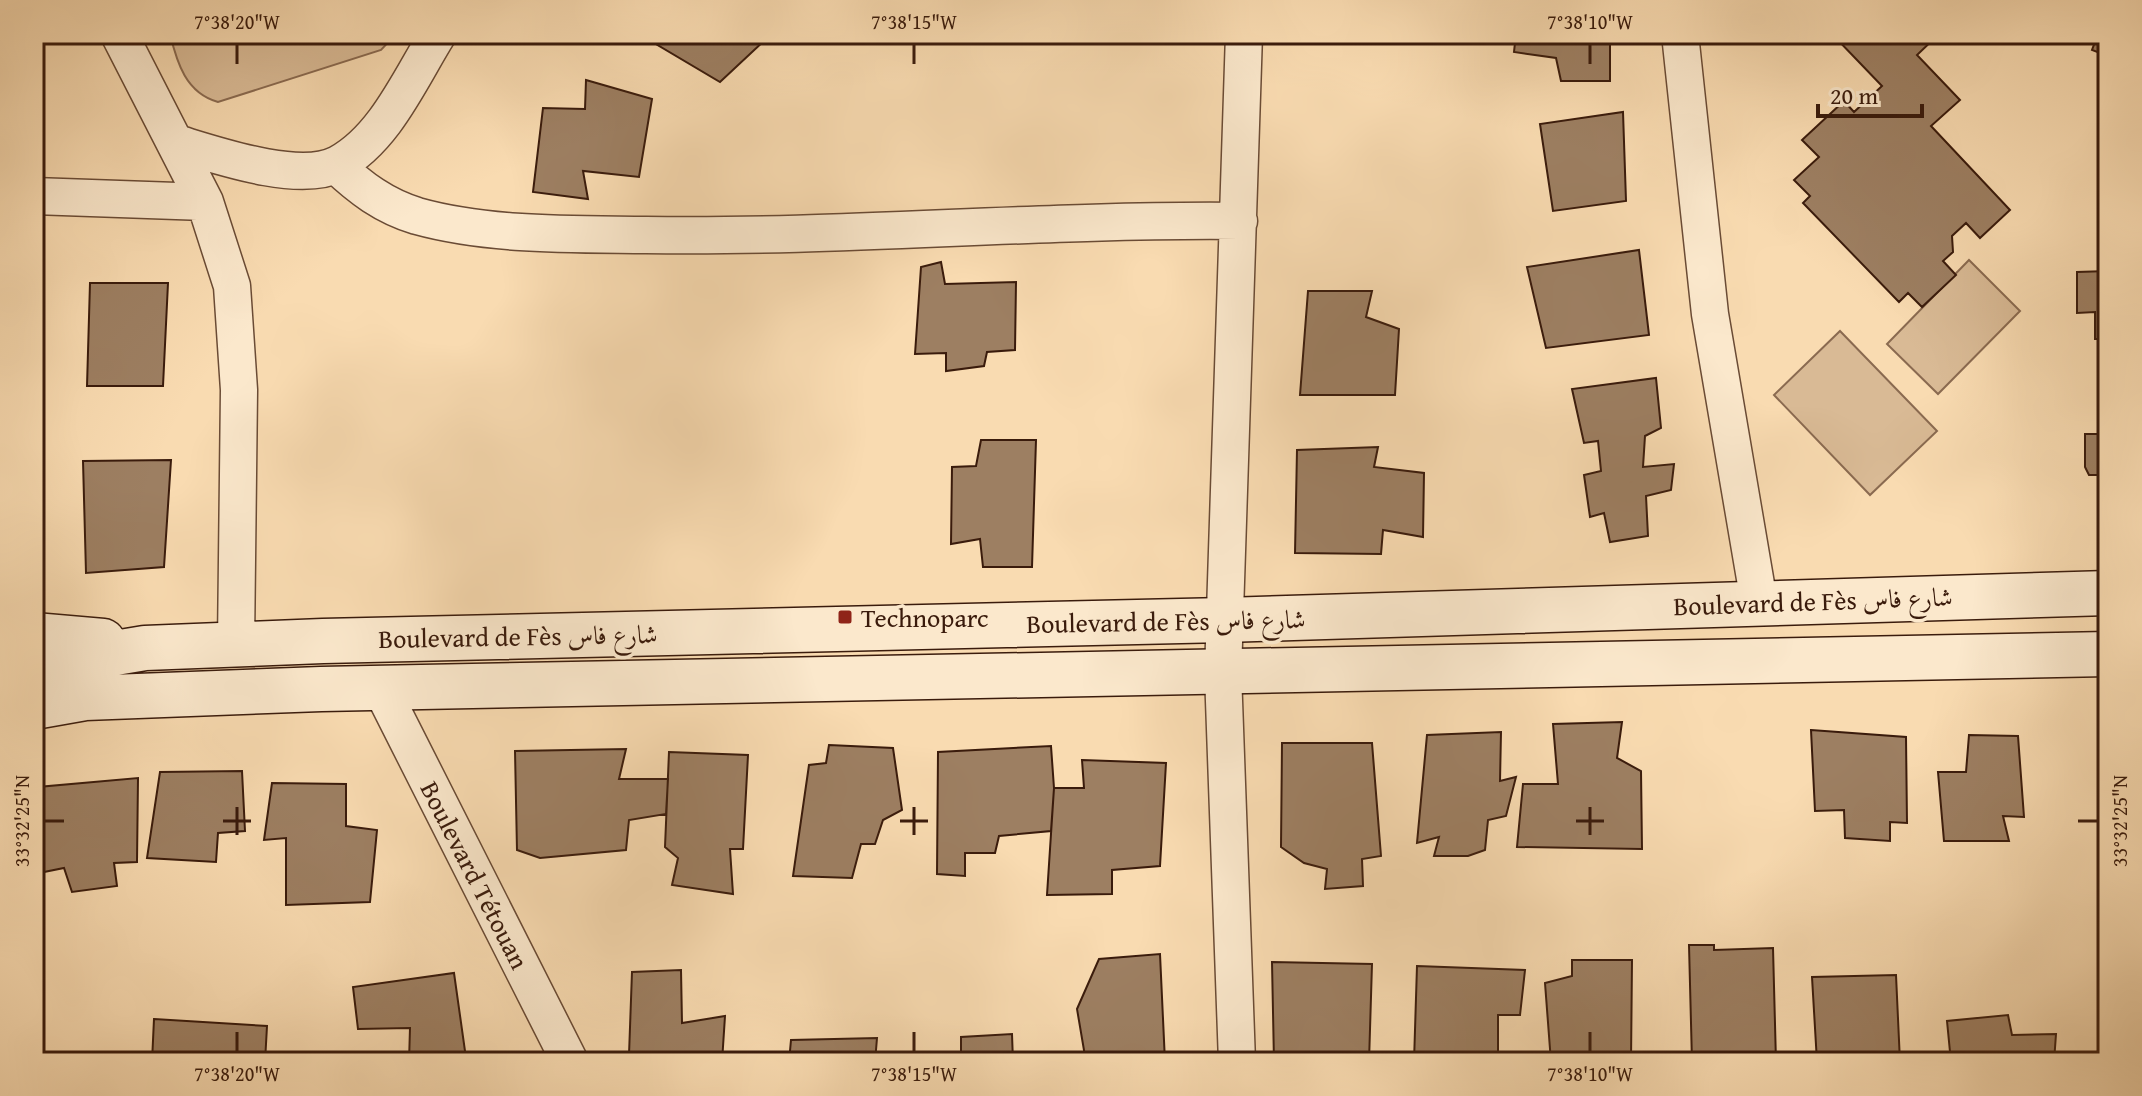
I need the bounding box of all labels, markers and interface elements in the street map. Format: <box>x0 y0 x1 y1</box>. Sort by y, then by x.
text: 7°38'20"W <box>194 7 280 36</box>
text: 7°38'15"W <box>871 7 957 36</box>
text: 7°38'10"W <box>1547 7 1633 36</box>
scale bar <box>1818 68 1922 118</box>
text: 20 m <box>1830 78 1878 113</box>
street label: Boulevard de Fès شارع فاس <box>1673 577 1953 628</box>
place label: Technoparc <box>861 598 989 637</box>
street label: Boulevard de Fès شارع فاس <box>1026 599 1306 646</box>
marker: Technoparc <box>836 608 854 626</box>
street label: Boulevard de Fès شارع فاس <box>378 614 658 661</box>
street label: Boulevard Tétouan <box>411 774 539 976</box>
text: 33°32'25"N <box>7 775 36 867</box>
text: 33°32'25"N <box>2105 775 2134 867</box>
text: 7°38'20"W <box>194 1059 280 1088</box>
text: 7°38'15"W <box>871 1059 957 1088</box>
text: 7°38'10"W <box>1547 1059 1633 1088</box>

